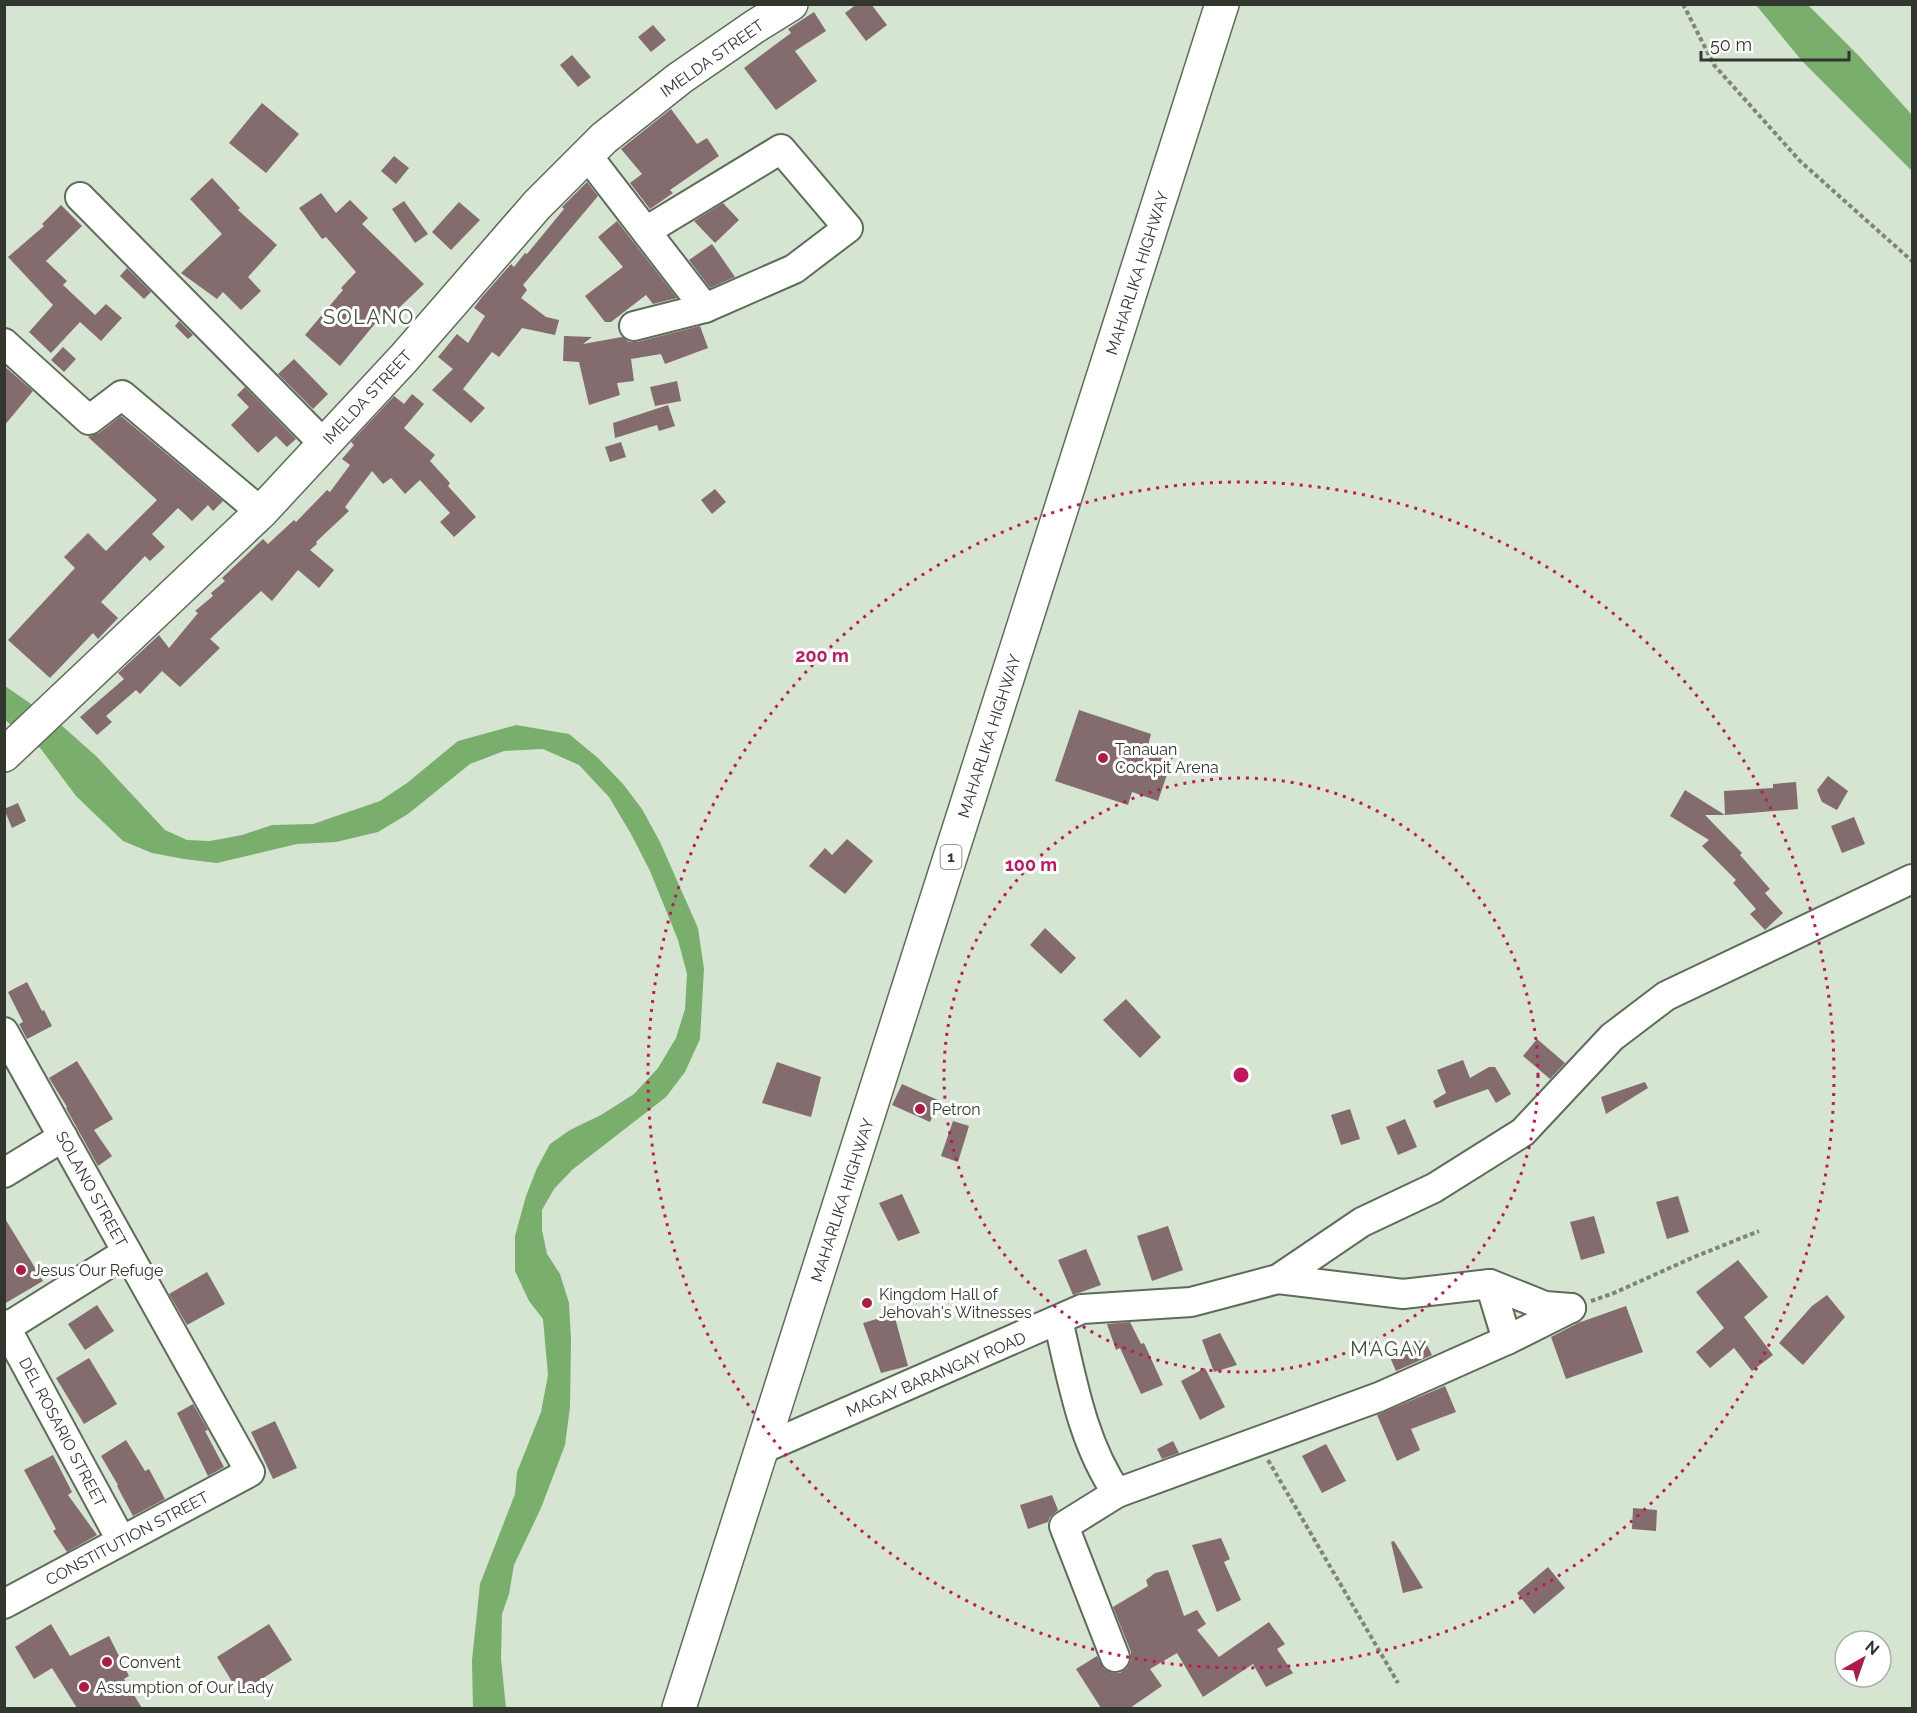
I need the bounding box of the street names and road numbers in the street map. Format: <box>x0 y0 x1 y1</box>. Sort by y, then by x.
street label: IMELDA STREET <box>657 16 768 101</box>
street label: MAHARLIKA HIGHWAY <box>1102 188 1173 357</box>
street label: IMELDA STREET <box>319 346 416 448</box>
street label: MAHARLIKA HIGHWAY <box>954 651 1025 820</box>
road number: 1 <box>940 845 962 869</box>
street label: MAHARLIKA HIGHWAY <box>807 1115 878 1284</box>
street label: SOLANO STREET <box>52 1128 131 1251</box>
street label: MAGAY BARANGAY ROAD <box>843 1328 1029 1421</box>
street label: DEL ROSARIO STREET <box>15 1354 110 1510</box>
street label: CONSTITUTION STREET <box>43 1487 212 1590</box>

